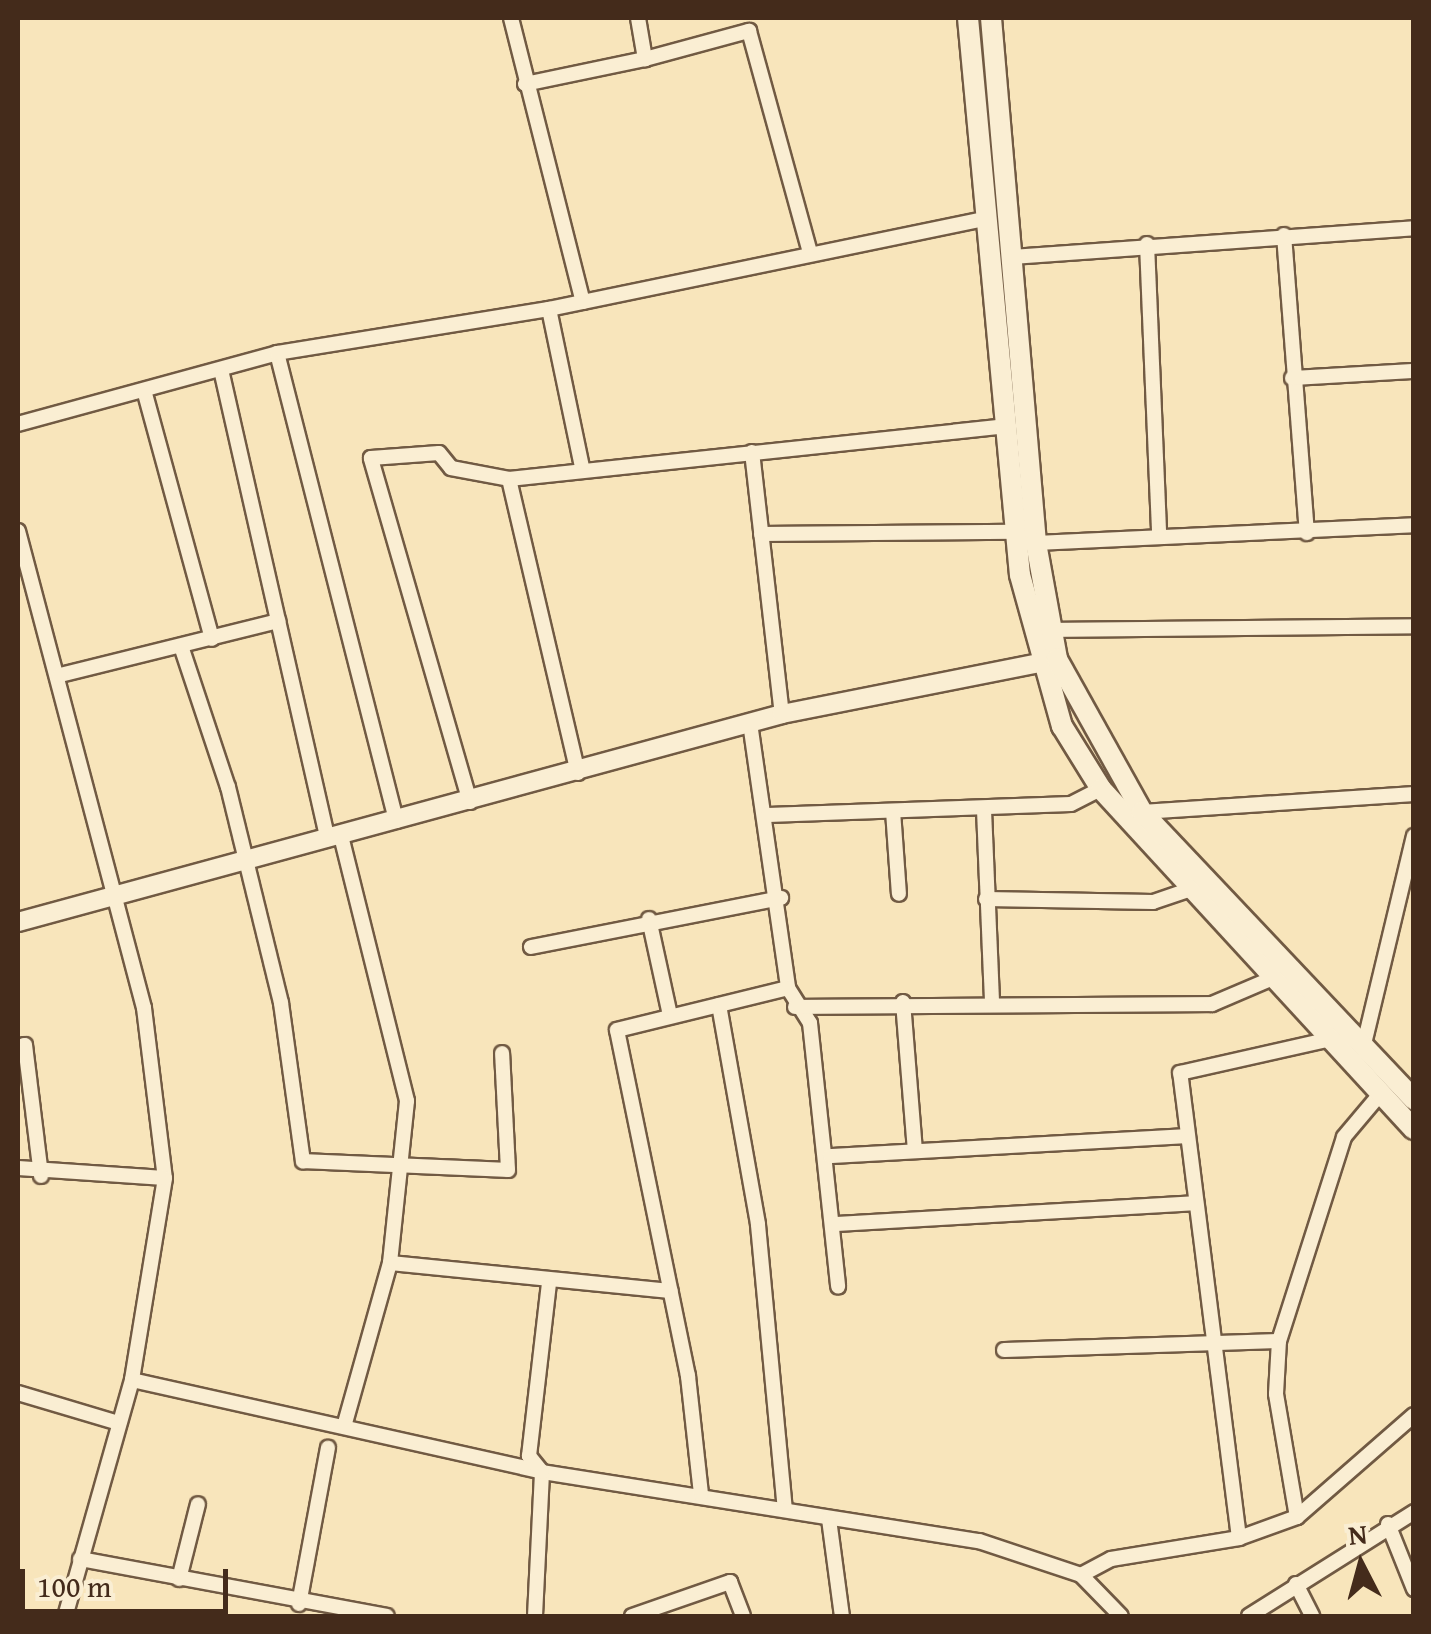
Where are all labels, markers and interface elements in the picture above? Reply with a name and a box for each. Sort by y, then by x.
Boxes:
text: N [1346,1512,1369,1555]
north arrow [1311,1514,1411,1614]
scale bar [25,1549,232,1611]
text: 100 m [37,1564,111,1608]

